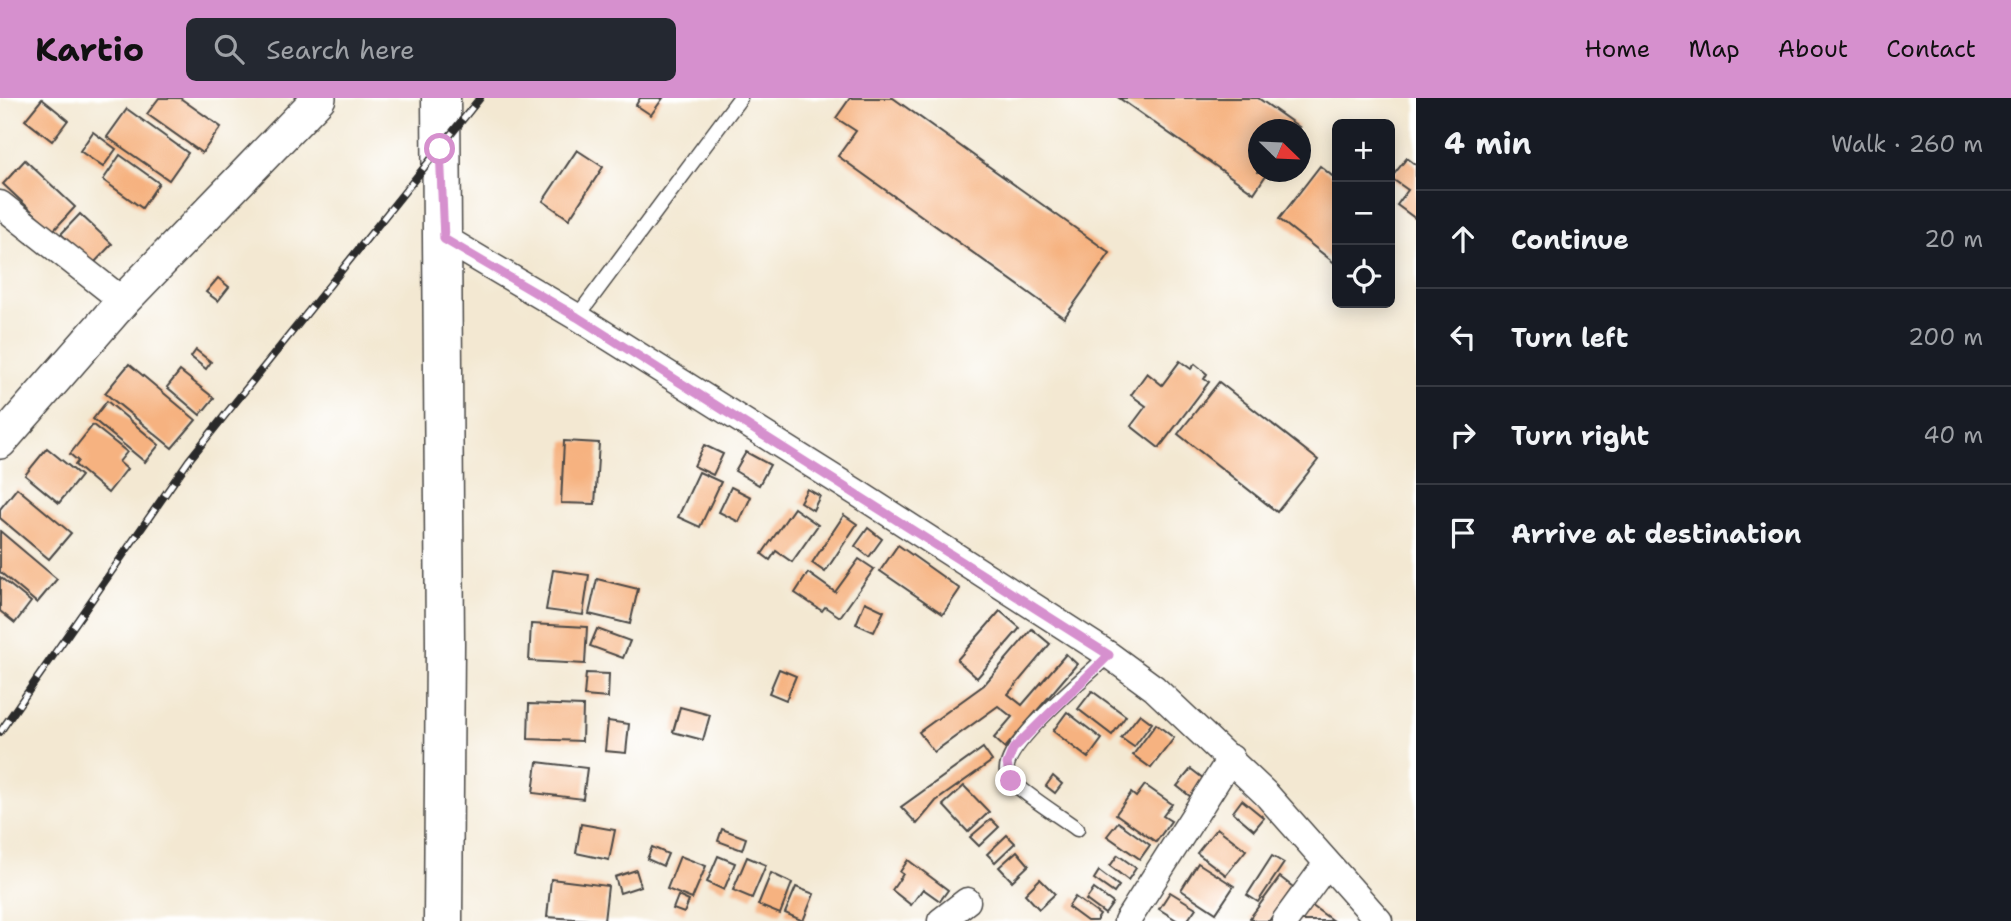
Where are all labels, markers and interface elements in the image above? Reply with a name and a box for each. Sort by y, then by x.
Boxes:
search box [186,18,676,81]
text: Kartio [35,27,144,72]
icon: search [210,30,248,68]
text: Search here [266,32,415,67]
text: Home [1584,33,1650,65]
text: Map [1688,33,1740,65]
text: About [1778,33,1848,65]
text: Contact [1886,33,1976,65]
north arrow [1248,119,1311,182]
map controls [1332,119,1395,308]
button: + [1332,119,1395,182]
text: 4 min [1444,123,1531,164]
text: Walk · 260 m [1831,129,1983,159]
route start [424,133,455,164]
button: − [1332,182,1395,245]
icon: ahead [1444,220,1482,258]
text: Continue [1511,222,1629,257]
text: 20 m [1924,224,1983,254]
button: locate [1332,245,1395,308]
icon: left [1444,318,1482,356]
text: Turn left [1511,320,1628,355]
text: 200 m [1908,322,1983,352]
icon: right [1444,416,1482,454]
text: Turn right [1511,418,1649,453]
text: 40 m [1923,420,1983,450]
icon: arrive [1444,514,1482,552]
text: Arrive at destination [1511,516,1801,551]
route end [995,765,1026,796]

